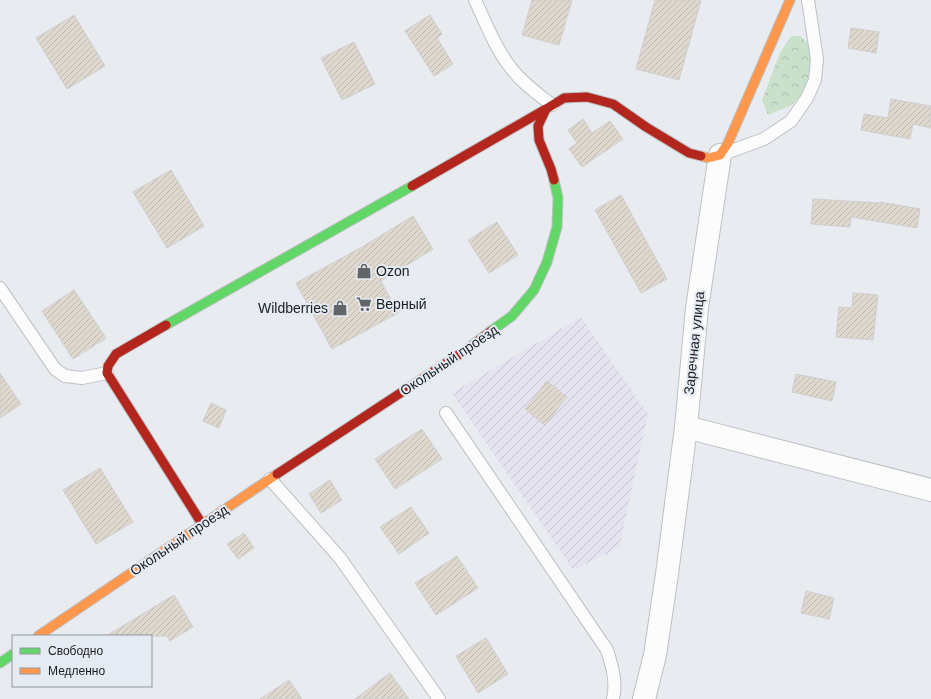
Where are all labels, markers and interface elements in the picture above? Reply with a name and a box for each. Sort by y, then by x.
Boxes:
shop icon: Ozon [355,262,373,280]
place label: Ozon [376,263,409,279]
street label: Заречная улица [681,290,707,396]
supermarket icon: Верный [355,295,373,313]
place label: Верный [376,296,427,312]
shop icon: Wildberries [331,299,349,317]
place label: Wildberries [258,300,328,316]
street label: Окольный проезд [397,321,501,399]
street label: Окольный проезд [127,501,231,579]
legend [12,635,152,687]
text: Свободно [48,644,103,658]
text: Медленно [48,664,105,678]

